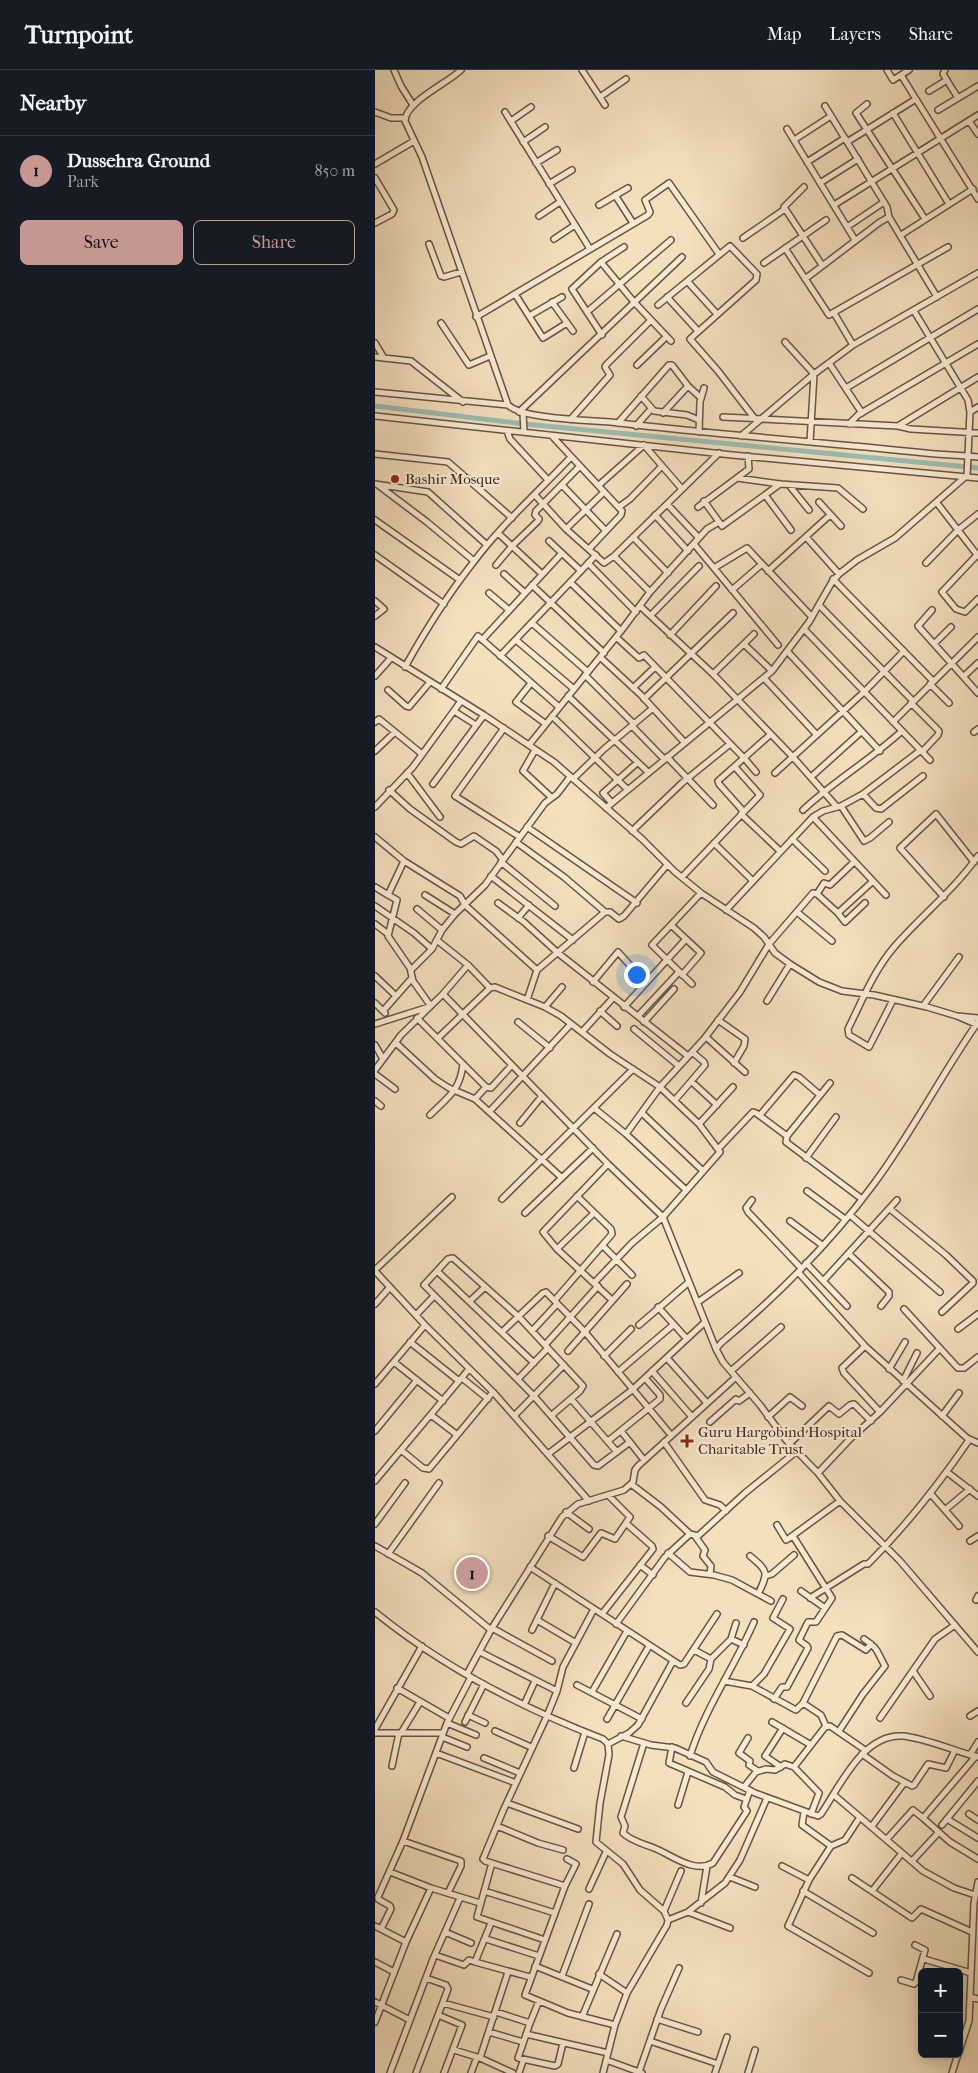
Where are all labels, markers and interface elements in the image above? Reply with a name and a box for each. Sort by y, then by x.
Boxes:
text: Turnpoint [25,21,133,49]
text: Map [767,24,801,45]
text: Layers [829,24,881,45]
text: Share [909,24,953,45]
text: Nearby [20,91,86,115]
text: Dussehra Ground [67,150,210,172]
text: 1 [33,161,39,180]
text: 850 m [315,161,355,180]
text: Park [67,172,99,191]
button: Save [20,220,183,265]
button: Share [193,220,355,265]
place label: Bashir Mosque [405,470,501,488]
marker: Bashir Mosque [389,473,401,485]
your location [624,962,650,988]
place label: Guru Hargobind Hospital Charitable Trust [698,1423,862,1458]
marker: Guru Hargobind Hospital Charitable Trust [680,1434,694,1448]
pin: 1 [456,1554,488,1592]
map controls [918,1968,963,2058]
button: + [918,1968,963,2013]
button: − [918,2013,963,2058]

